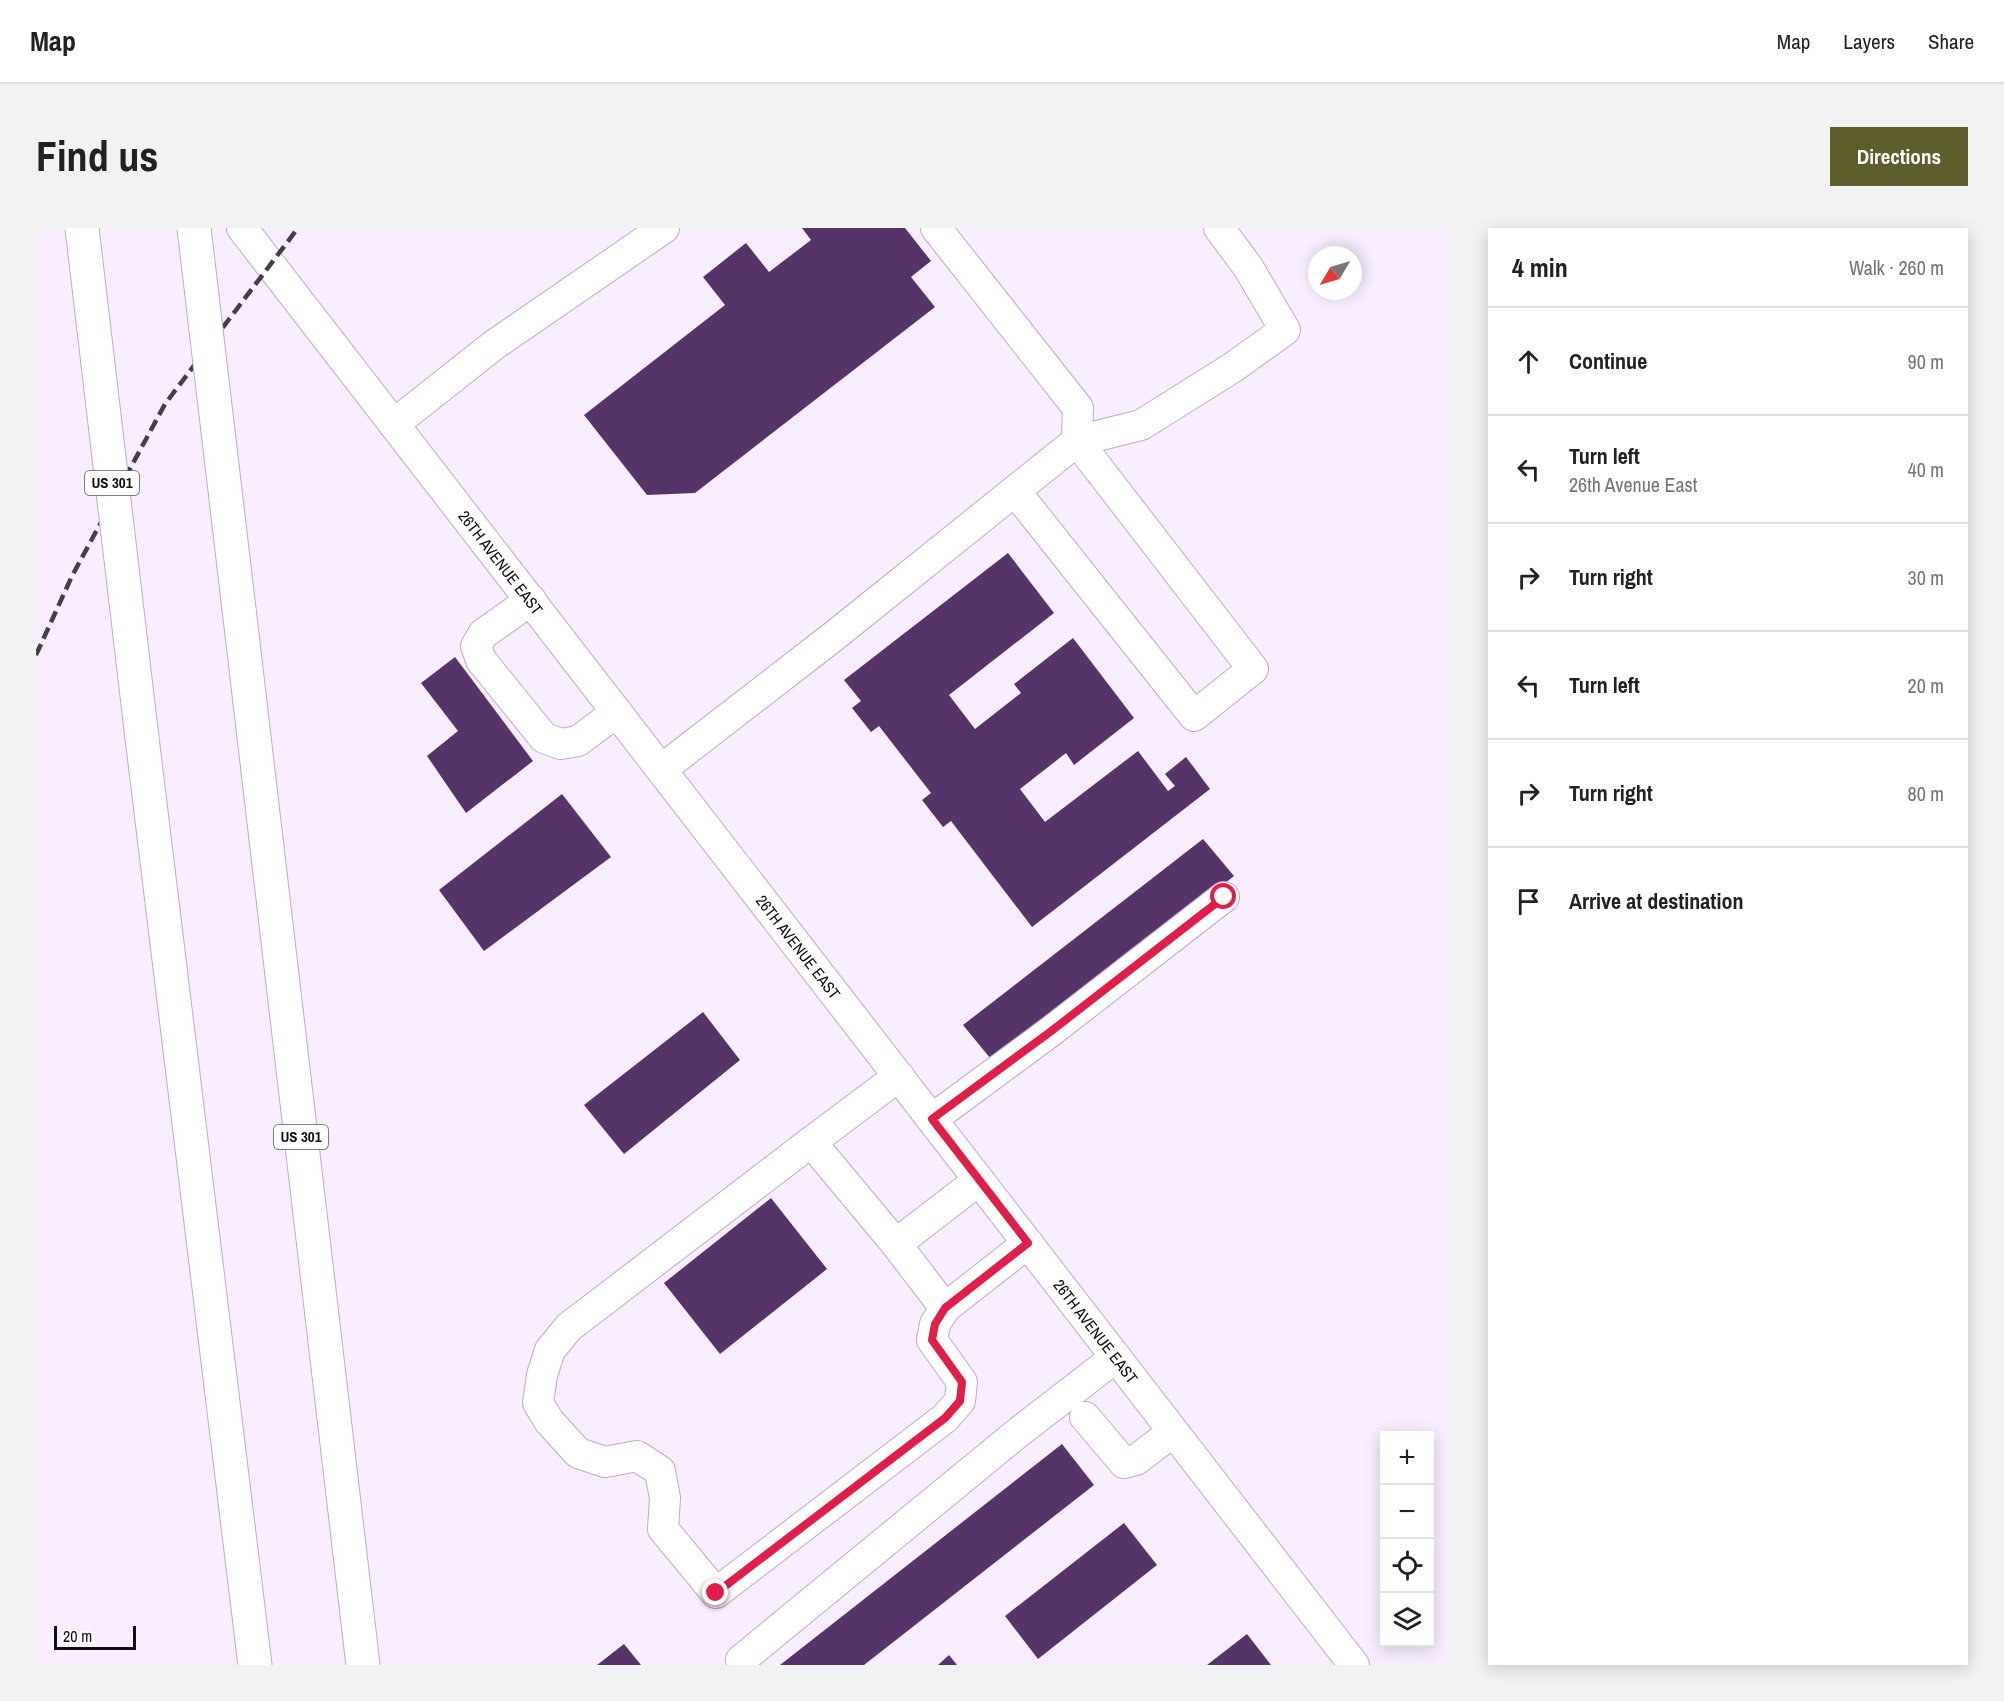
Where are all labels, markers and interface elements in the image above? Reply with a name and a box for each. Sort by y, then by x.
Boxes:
text: Map [30,22,76,60]
text: Map [1777,27,1810,56]
text: Layers [1843,27,1895,56]
text: Share [1928,27,1974,56]
button: Directions [1830,127,1968,186]
text: Find us [36,128,158,184]
north arrow [1308,246,1362,300]
text: 4 min [1512,250,1568,285]
text: Walk · 260 m [1849,254,1944,281]
icon: ahead [1512,345,1545,378]
text: Continue [1569,346,1647,376]
text: 90 m [1908,348,1944,375]
text: Turn left [1569,441,1640,471]
icon: left [1512,453,1545,486]
text: 40 m [1908,456,1944,483]
road number: US 301 [85,471,139,495]
text: 26th Avenue East [1569,471,1697,498]
street label: 26TH AVENUE EAST [454,506,548,619]
icon: right [1512,561,1545,594]
text: Turn right [1569,562,1653,592]
text: 30 m [1908,564,1944,591]
icon: left [1512,669,1545,702]
text: Turn left [1569,670,1640,700]
text: 20 m [1908,672,1944,699]
icon: right [1512,777,1545,810]
text: Turn right [1569,778,1653,808]
text: 80 m [1908,780,1944,807]
route start [1210,883,1236,909]
icon: arrive [1512,885,1545,918]
text: Arrive at destination [1569,886,1743,916]
street label: 26TH AVENUE EAST [751,890,846,1003]
road number: US 301 [274,1125,328,1149]
street label: 26TH AVENUE EAST [1048,1275,1143,1388]
map controls [1380,1431,1434,1647]
button: + [1380,1431,1434,1485]
button: − [1380,1485,1434,1539]
button: locate [1380,1539,1434,1593]
route end [702,1579,728,1605]
button: layers [1380,1593,1434,1647]
scale bar [54,1623,136,1650]
text: 20 m [63,1625,92,1647]

